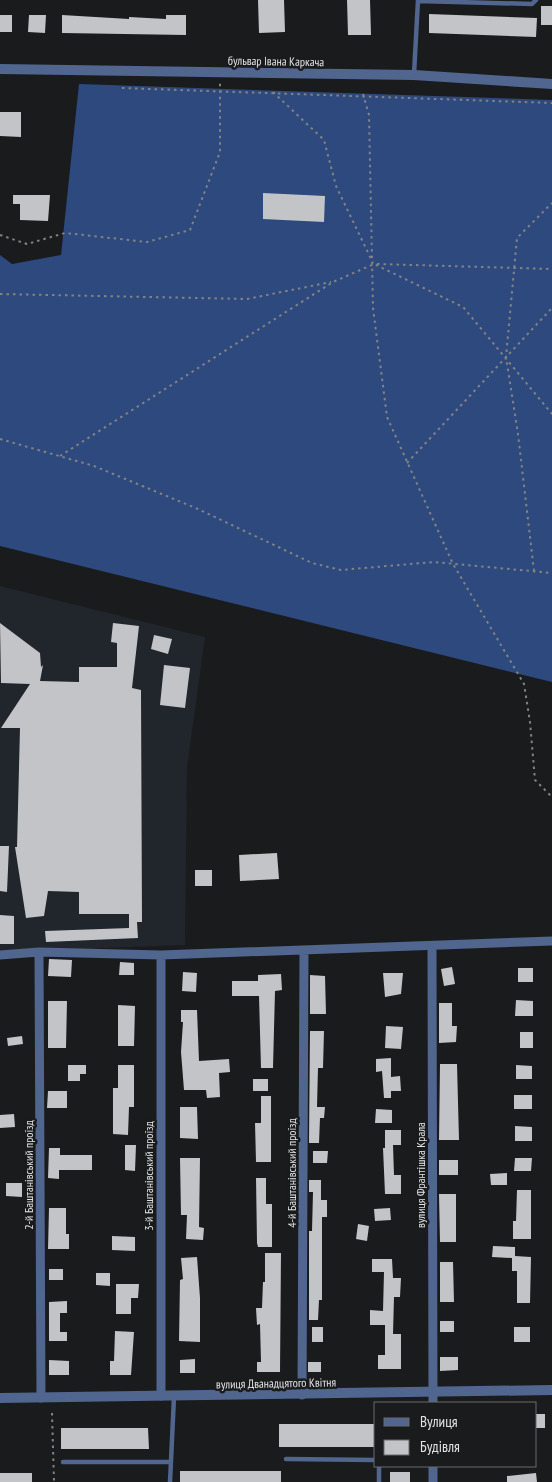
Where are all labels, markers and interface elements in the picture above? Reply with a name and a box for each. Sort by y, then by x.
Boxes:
street label: бульвар Івана Каркача [228,53,324,69]
street label: 4-й Баштанівський проїзд [284,1117,299,1228]
street label: 2-й Баштанівський проїзд [21,1119,36,1230]
street label: 3-й Баштанівський проїзд [141,1120,156,1231]
street label: вулиця Франтішка Крала [413,1122,428,1228]
street label: вулиця Дванадцятого Квітня [216,1374,336,1392]
legend [374,1402,537,1467]
text: Вулиця [420,1412,458,1431]
text: Будівля [420,1437,460,1456]

